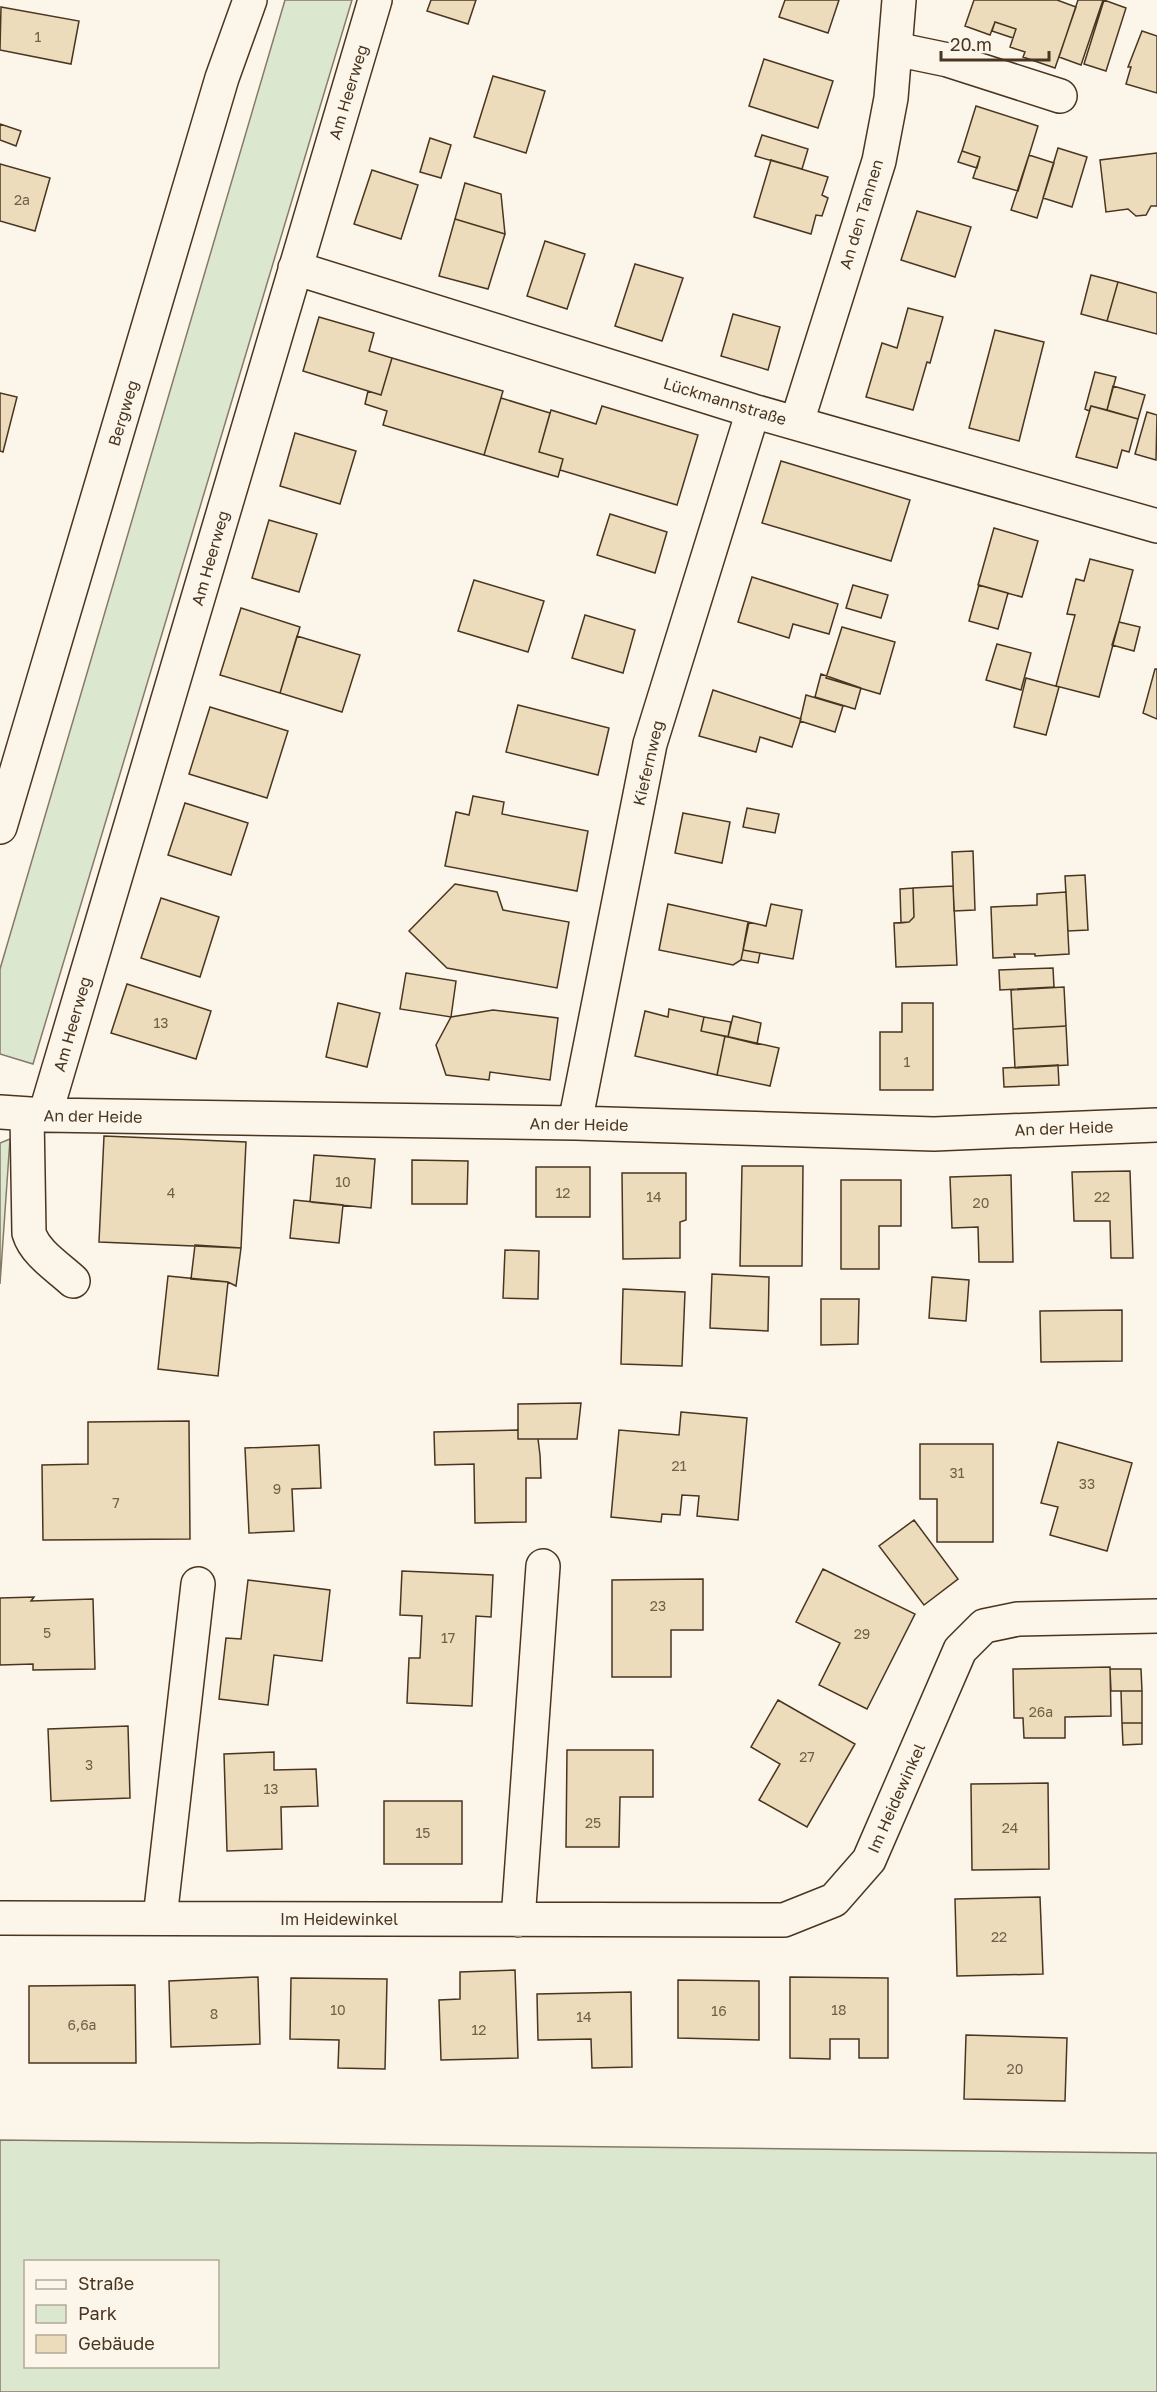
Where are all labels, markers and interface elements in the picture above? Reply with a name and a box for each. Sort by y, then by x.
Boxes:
scale bar [941,24,1049,62]
house number: 1 [35,28,42,45]
text: 20 m [950,33,992,55]
street label: Am Heerweg [324,42,372,142]
street label: An den Tannen [835,157,887,271]
house number: 2a [14,191,30,208]
street label: Lückmannstraße [661,373,789,429]
street label: Bergweg [104,378,142,448]
street label: Am Heerweg [187,508,233,608]
street label: Kiefernweg [628,718,668,808]
street label: Am Heerweg [49,974,95,1074]
house number: 13 [154,1014,168,1031]
house number: 1 [904,1053,911,1070]
street label: An der Heide [43,1105,143,1127]
street label: An der Heide [529,1113,629,1135]
street label: An der Heide [1014,1116,1114,1140]
house number: 10 [335,1173,351,1190]
house number: 4 [167,1184,175,1201]
house number: 12 [556,1184,570,1201]
house number: 14 [646,1188,662,1205]
house number: 22 [1094,1188,1110,1205]
house number: 20 [973,1194,989,1211]
house number: 21 [672,1457,687,1474]
house number: 31 [950,1464,965,1481]
house number: 33 [1079,1475,1095,1492]
house number: 9 [273,1480,281,1497]
house number: 7 [112,1494,120,1511]
house number: 23 [650,1597,666,1614]
house number: 5 [43,1624,51,1641]
house number: 29 [854,1625,870,1642]
house number: 17 [441,1629,455,1646]
house number: 26a [1029,1703,1053,1720]
street label: Im Heidewinkel [863,1740,929,1856]
house number: 27 [799,1748,815,1765]
house number: 3 [85,1756,93,1773]
house number: 13 [264,1780,278,1797]
house number: 25 [585,1814,601,1831]
house number: 24 [1002,1819,1018,1836]
house number: 15 [416,1824,430,1841]
street label: Im Heidewinkel [280,1909,398,1929]
house number: 22 [991,1928,1007,1945]
house number: 10 [330,2001,346,2018]
house number: 18 [831,2001,847,2018]
house number: 16 [711,2002,727,2019]
house number: 8 [210,2005,218,2022]
house number: 14 [576,2008,592,2025]
house number: 6,6a [67,2016,97,2033]
house number: 12 [472,2021,486,2038]
house number: 20 [1007,2060,1023,2077]
legend [24,2260,219,2368]
text: Straße [78,2272,134,2294]
text: Park [78,2302,117,2324]
text: Gebäude [78,2332,155,2354]

